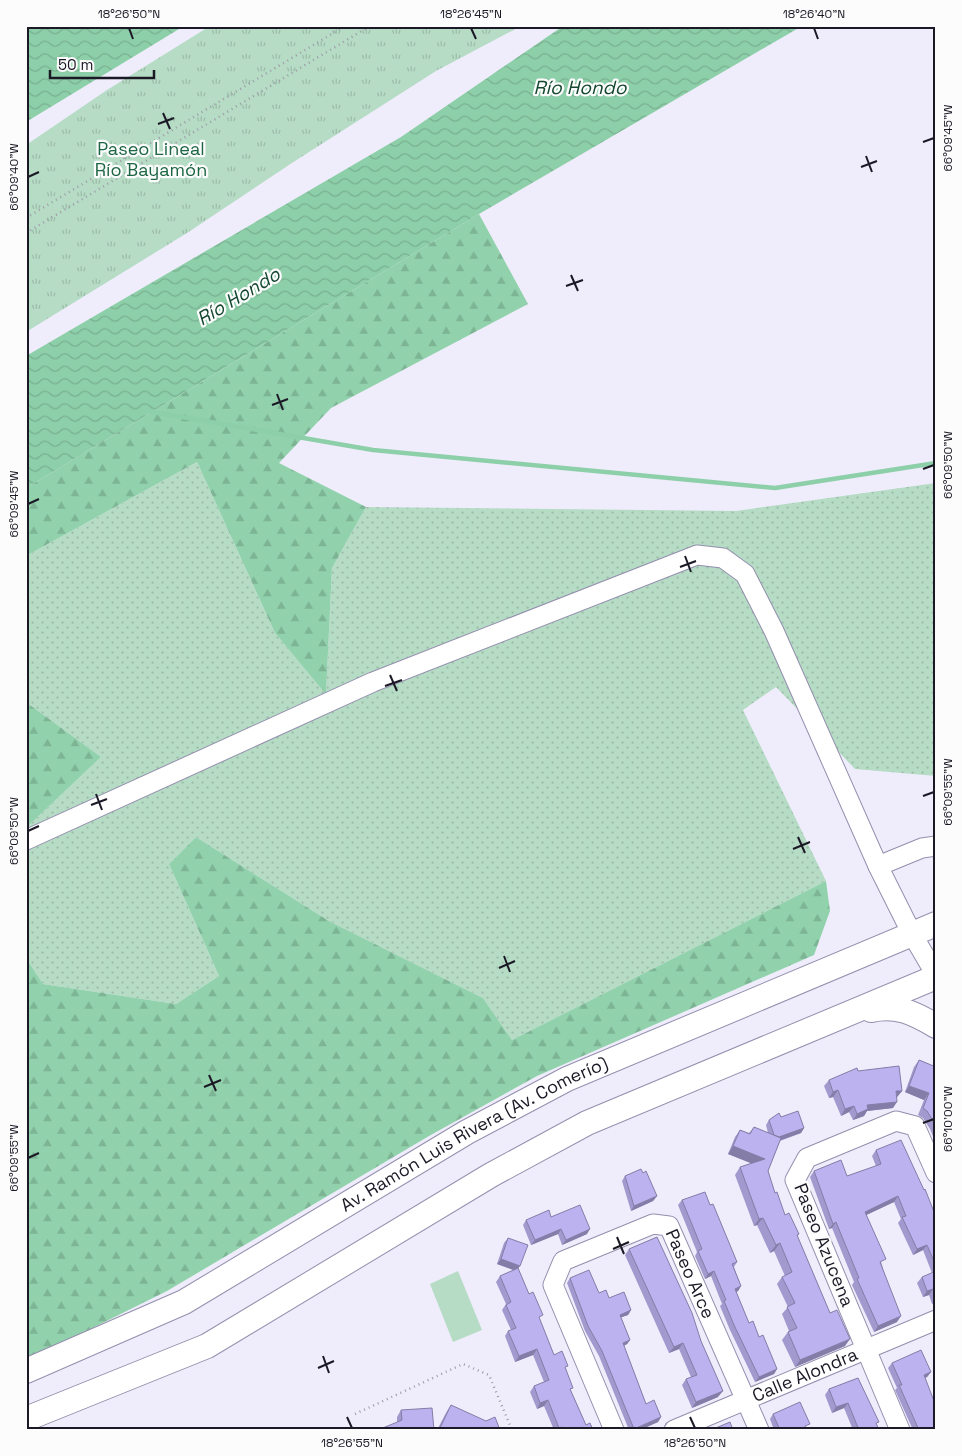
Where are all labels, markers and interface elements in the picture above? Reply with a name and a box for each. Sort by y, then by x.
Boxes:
text: 18°26'50"N [98,6,160,22]
text: 18°26'45"N [440,6,502,22]
text: 18°26'40"N [783,6,845,22]
scale bar [50,48,154,80]
text: 50 m [58,55,93,74]
water label: Río Hondo [533,75,628,100]
text: 66°09'45"W [940,104,956,172]
park label: Paseo Lineal Río Bayamón [95,137,207,181]
text: 66°09'40"W [6,143,22,211]
water label: Río Hondo [192,261,286,331]
text: 66°09'50"W [940,431,956,499]
text: 66°09'45"W [6,470,22,538]
text: 66°09'55"W [940,758,956,826]
text: 66°09'50"W [6,797,22,865]
street label: Av. Ramón Luis Rivera (Av. Comerío) [336,1051,611,1216]
text: 66°10'00"W [940,1086,956,1152]
text: 66°09'55"W [6,1124,22,1192]
street label: Paseo Azucena [789,1180,860,1310]
street label: Paseo Arce [661,1225,720,1322]
street label: Calle Alondra [749,1342,861,1407]
text: 18°26'55"N [321,1435,383,1451]
text: 18°26'50"N [664,1435,726,1451]

